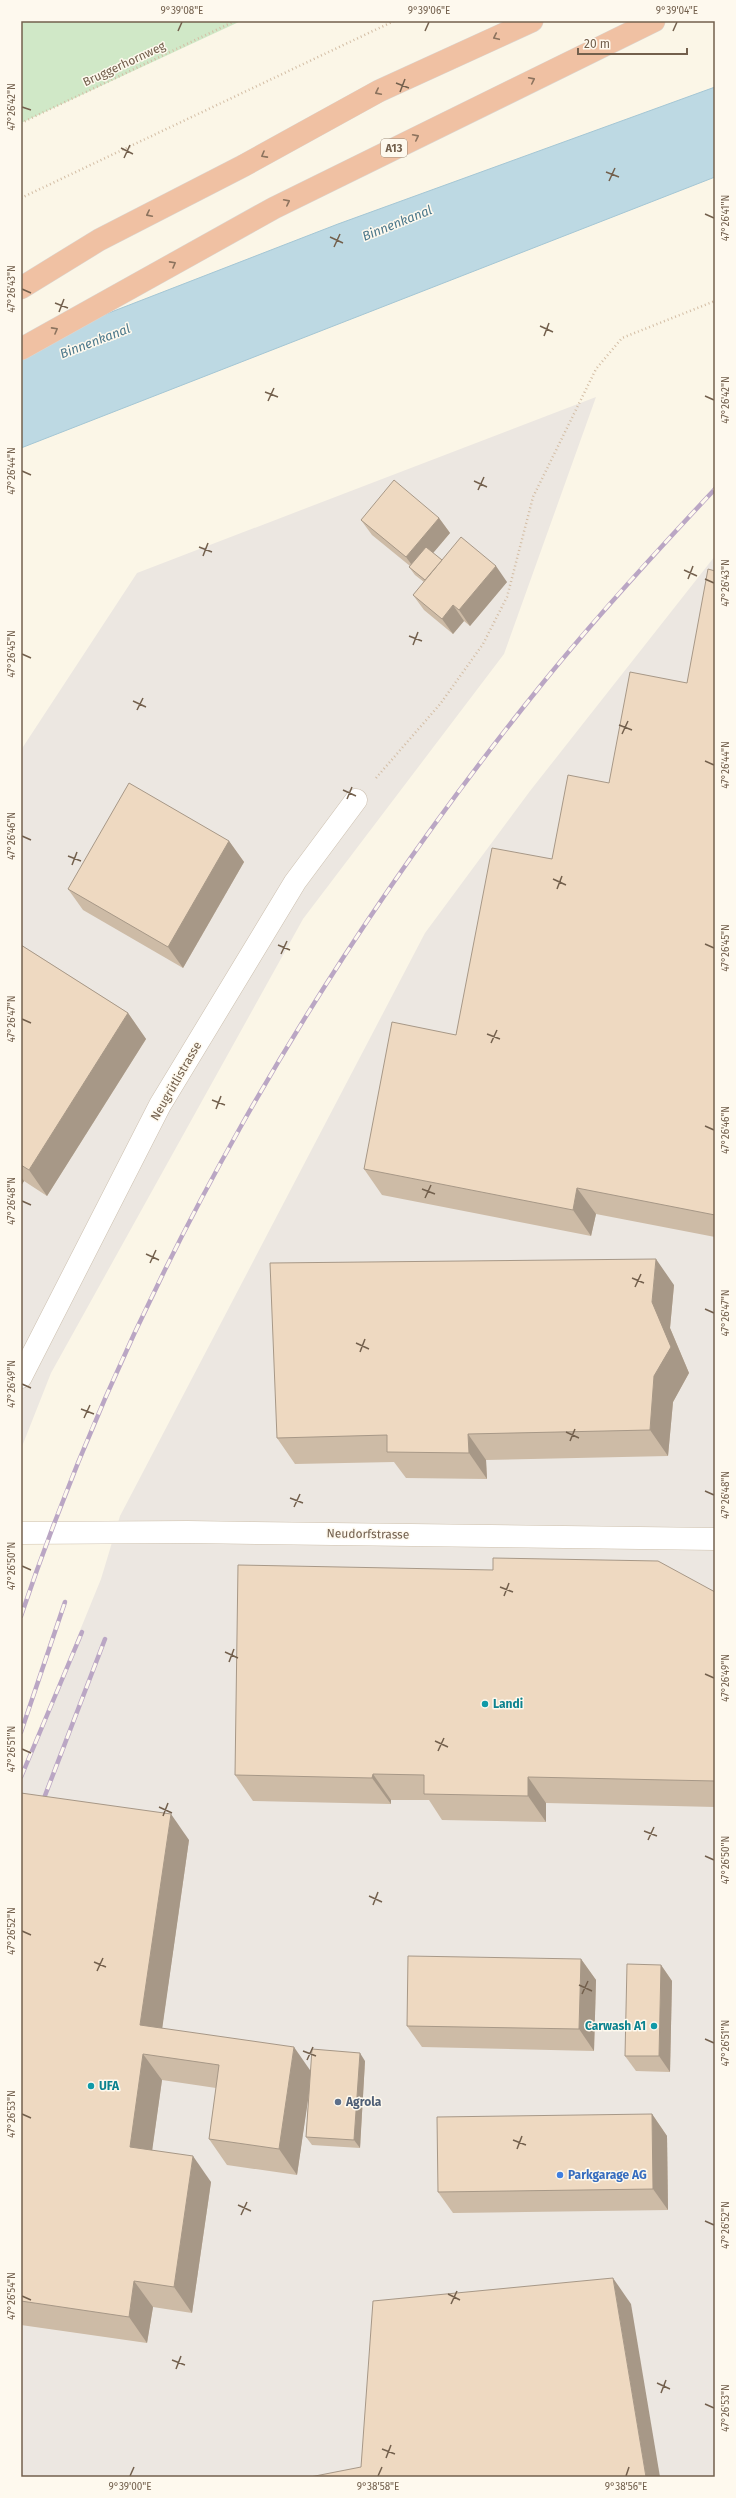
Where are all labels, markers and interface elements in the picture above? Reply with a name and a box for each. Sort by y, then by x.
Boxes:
text: 9°39'08"E [161,5,203,17]
text: 9°39'06"E [408,5,450,17]
text: 9°39'04"E [656,5,698,17]
scale bar [578,30,687,56]
one-way arrow [493,32,500,40]
text: 20 m [584,37,610,51]
street label: Bruggerhornweg [80,38,168,89]
one-way arrow [528,77,536,85]
text: 47°26'42"N [6,83,18,131]
one-way arrow [375,87,382,94]
one-way arrow [411,134,419,142]
road number: A13 [381,139,407,157]
one-way arrow [261,150,268,157]
text: 47°26'41"N [720,195,732,241]
one-way arrow [283,199,290,207]
water label: Binnenkanal [360,202,434,244]
one-way arrow [146,210,153,217]
one-way arrow [169,261,176,269]
text: 47°26'43"N [6,265,18,313]
water label: Binnenkanal [58,321,132,361]
one-way arrow [51,327,58,335]
text: 47°26'42"N [720,376,732,424]
text: 47°26'44"N [6,447,18,495]
text: 47°26'43"N [720,559,732,607]
text: 47°26'45"N [6,630,18,678]
text: 47°26'44"N [720,741,732,789]
text: 47°26'46"N [6,812,18,860]
text: 47°26'45"N [720,924,732,972]
text: 47°26'47"N [6,995,18,1043]
street label: Neugrütlistrasse [148,1039,204,1123]
text: 47°26'46"N [720,1106,732,1154]
text: 47°26'48"N [6,1177,18,1225]
text: 47°26'47"N [720,1289,732,1337]
text: 47°26'49"N [6,1360,18,1408]
text: 47°26'48"N [720,1471,732,1519]
street label: Neudorfstrasse [327,1526,409,1542]
text: 47°26'50"N [6,1542,18,1590]
text: 47°26'49"N [720,1654,732,1702]
place label: Landi [493,1697,523,1711]
marker: Landi [480,1699,490,1709]
text: 47°26'51"N [6,1726,18,1772]
text: 47°26'50"N [720,1836,732,1884]
text: 47°26'52"N [6,1907,18,1955]
place label: Carwash A1 [585,2019,646,2033]
text: 47°26'51"N [720,2020,732,2066]
marker: Carwash A1 [649,2021,659,2031]
place label: UFA [99,2079,120,2093]
marker: UFA [86,2081,96,2091]
text: 47°26'53"N [6,2090,18,2138]
place label: Agrola [345,2095,382,2109]
marker: Agrola [333,2097,343,2107]
place label: Parkgarage AG [568,2168,647,2182]
marker: Parkgarage AG [555,2170,565,2180]
text: 47°26'52"N [720,2201,732,2249]
text: 47°26'54"N [6,2272,18,2320]
text: 47°26'53"N [720,2384,732,2432]
text: 9°39'00"E [108,2481,152,2493]
text: 9°38'58"E [357,2481,399,2493]
text: 9°38'56"E [605,2481,647,2493]

